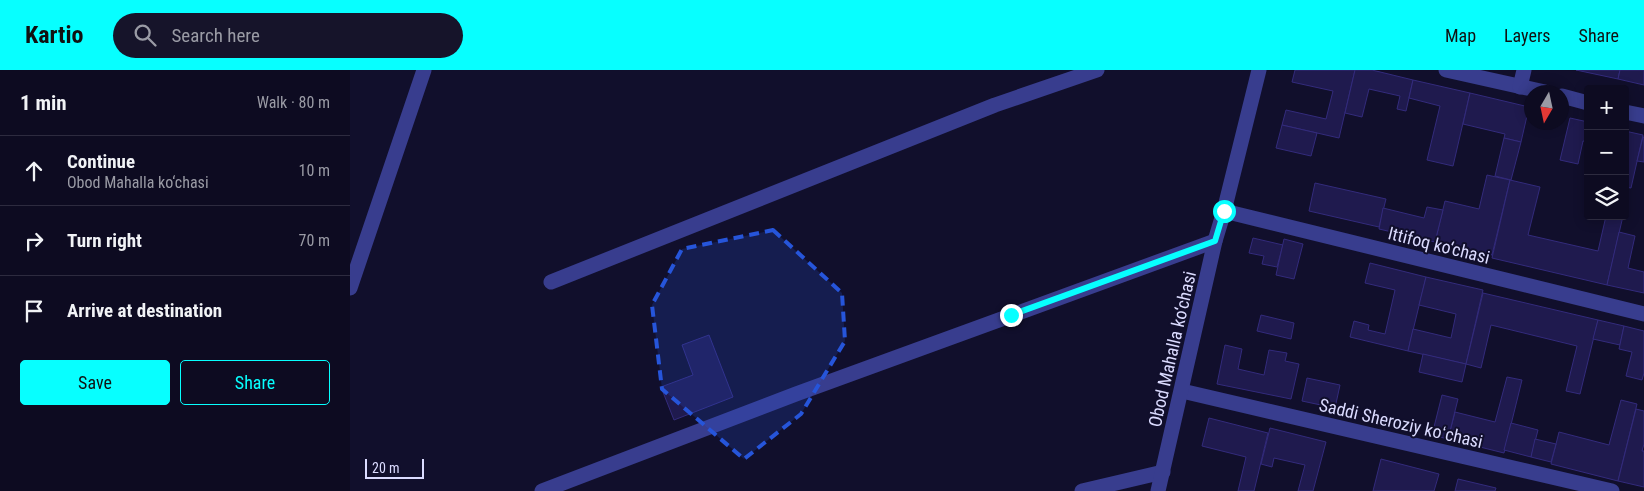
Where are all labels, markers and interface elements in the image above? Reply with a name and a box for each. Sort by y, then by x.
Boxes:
search box [113,13,463,58]
text: Kartio [25,21,83,49]
icon: search [131,21,159,49]
text: Search here [171,24,260,47]
text: Map [1445,25,1476,46]
text: Layers [1504,25,1551,46]
text: Share [1579,25,1619,46]
north arrow [1524,85,1569,130]
map controls [1584,85,1629,220]
button: + [1584,85,1629,130]
text: 1 min [20,91,67,115]
text: Walk · 80 m [257,93,330,112]
button: − [1584,130,1629,175]
text: Continue [67,150,135,173]
icon: ahead [20,157,48,185]
text: 10 m [298,161,330,180]
text: Obod Mahalla ko‘chasi [67,173,209,192]
button: layers [1584,175,1629,220]
route start [1213,200,1236,223]
street label: Ittifoq ko‘chasi [1386,222,1492,268]
icon: right [20,227,48,255]
text: Turn right [67,229,142,252]
text: 70 m [298,231,330,250]
street label: Obod Mahalla ko‘chasi [1144,269,1200,429]
icon: arrive [20,297,48,325]
text: Arrive at destination [67,299,222,322]
route end [1000,304,1023,327]
button: Save [20,360,170,405]
button: Share [180,360,330,405]
street label: Saddi Sheroziy koʻchasi [1317,394,1485,452]
scale bar [365,456,424,479]
text: 20 m [372,460,400,476]

